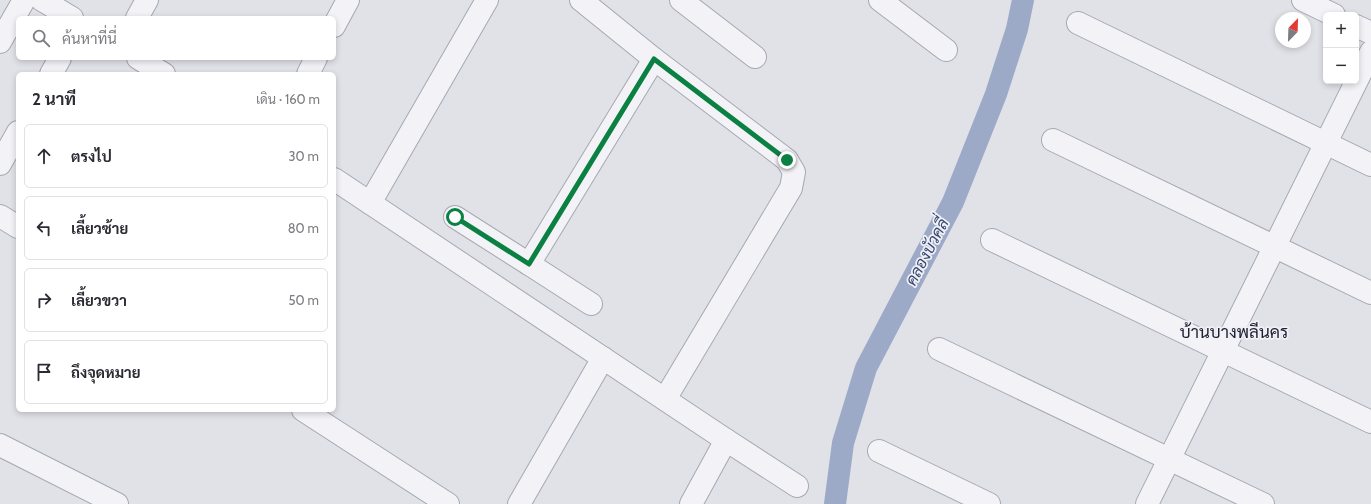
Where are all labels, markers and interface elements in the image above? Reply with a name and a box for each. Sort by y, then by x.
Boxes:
north arrow [1275,12,1311,48]
map controls [1323,12,1359,84]
button: + [1323,12,1359,48]
search box [16,16,336,60]
icon: search [30,27,52,49]
text: ค้นหาที่นี่ [62,30,117,48]
button: − [1323,48,1359,84]
text: 2 นาที [32,89,76,109]
text: เดิน · 160 m [256,91,320,107]
icon: ahead [33,145,55,167]
text: ตรงไป [71,148,112,166]
text: 30 m [289,148,319,164]
route end [778,151,796,169]
route start [446,208,464,226]
water label: คลองบัวคลี่ [897,211,953,289]
icon: left [33,217,55,239]
text: เลี้ยวซ้าย [71,220,128,238]
text: 80 m [288,220,319,236]
icon: right [33,289,55,311]
text: เลี้ยวขวา [71,292,127,310]
text: 50 m [289,292,319,308]
district label: บ้านบางพลีนคร [1180,321,1288,342]
icon: arrive [33,361,55,383]
text: ถึงจุดหมาย [71,364,141,382]

